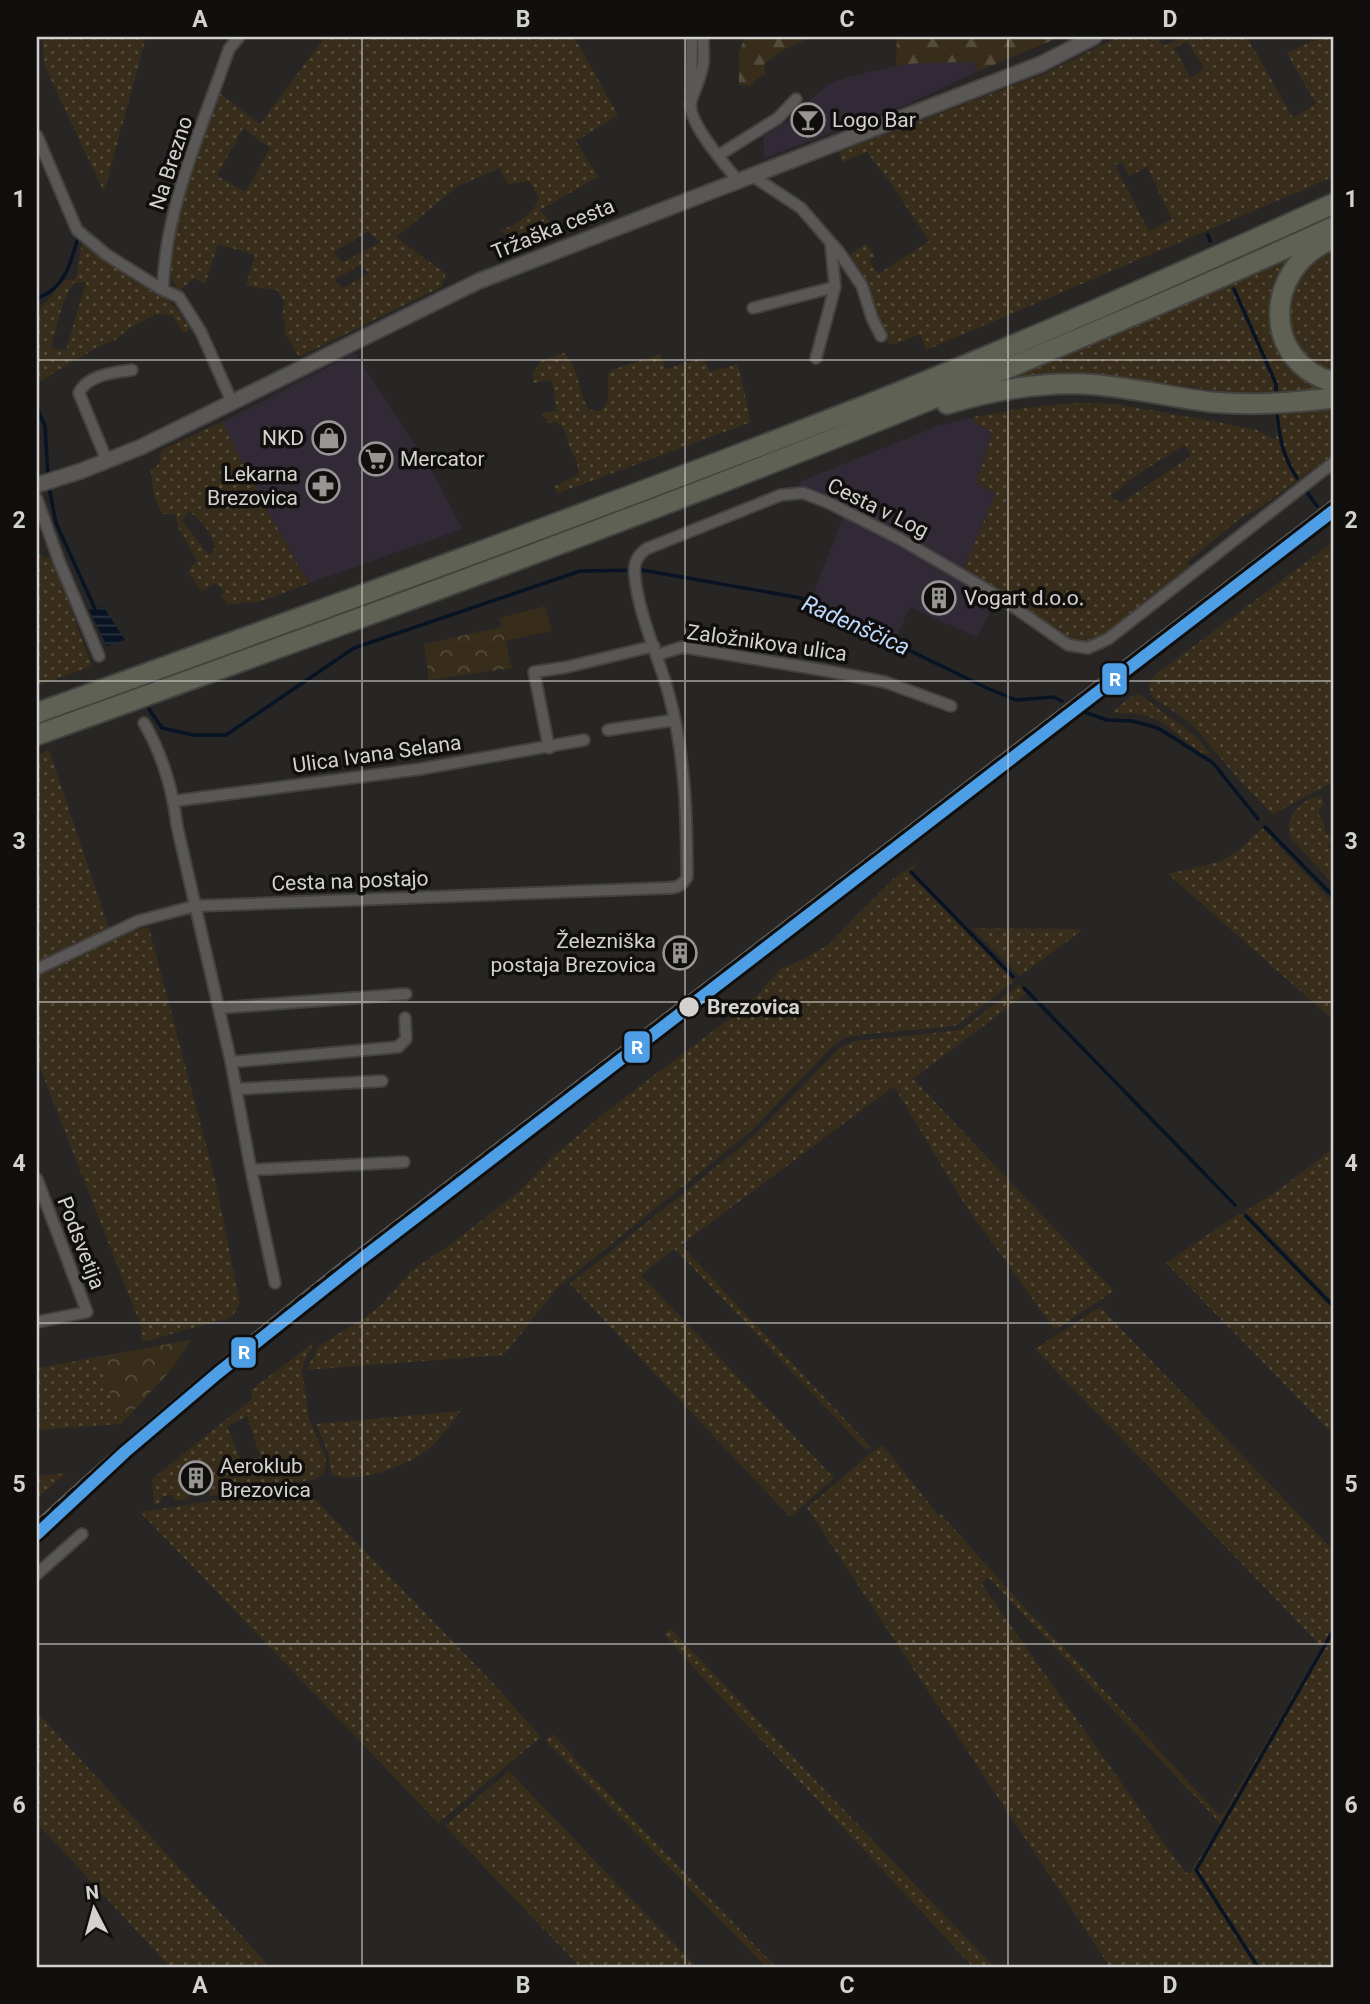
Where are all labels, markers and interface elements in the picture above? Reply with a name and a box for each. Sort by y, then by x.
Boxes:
text: A [192,6,208,33]
text: B [516,6,530,33]
text: C [839,6,855,33]
text: D [1163,6,1177,33]
bar icon: Logo Bar [789,101,827,139]
place label: Logo Bar [832,108,916,132]
street label: Na Brezno [145,113,197,213]
text: 1 [12,186,26,213]
text: 1 [1344,186,1358,213]
street label: Tržaška cesta [488,194,618,264]
shop icon: NKD [310,419,348,457]
place label: NKD [262,426,304,450]
supermarket icon: Mercator [357,440,395,478]
place label: Mercator [400,447,485,471]
place label: Lekarna Brezovica [207,462,298,510]
pharmacy icon: Lekarna Brezovica [304,467,342,505]
street label: Cesta v Log [823,473,933,543]
text: 2 [12,507,26,534]
text: 2 [1344,507,1358,534]
building icon: Vogart d.o.o. [920,579,958,617]
place label: Vogart d.o.o. [964,586,1084,610]
water label: Radenščica [798,590,914,661]
street label: Založnikova ulica [685,620,849,666]
line badge: R [1101,662,1128,696]
text: R [1109,668,1121,691]
street label: Ulica Ivana Selana [291,730,463,778]
text: 3 [12,828,26,855]
text: 3 [1344,828,1358,855]
street label: Cesta na postajo [271,866,429,896]
place label: Železniška postaja Brezovica [491,929,656,977]
building icon: Železniška postaja Brezovica [661,934,699,972]
marker: Brezovica [677,995,701,1019]
place label: Brezovica [707,995,800,1019]
line badge: R [623,1030,651,1064]
text: R [631,1036,643,1059]
text: 4 [12,1150,26,1177]
text: 4 [1344,1150,1358,1177]
street label: Podsvetija [52,1193,110,1293]
line badge: R [230,1336,257,1369]
text: R [238,1341,250,1364]
place label: Aeroklub Brezovica [220,1454,311,1502]
building icon: Aeroklub Brezovica [177,1459,215,1497]
text: 5 [12,1471,26,1498]
text: 5 [1344,1471,1358,1498]
text: 6 [12,1792,26,1819]
text: 6 [1344,1792,1358,1819]
north arrow [60,1874,130,1944]
text: N [84,1880,100,1905]
text: A [192,1972,208,1999]
text: B [516,1972,530,1999]
text: C [839,1972,855,1999]
text: D [1163,1972,1177,1999]

